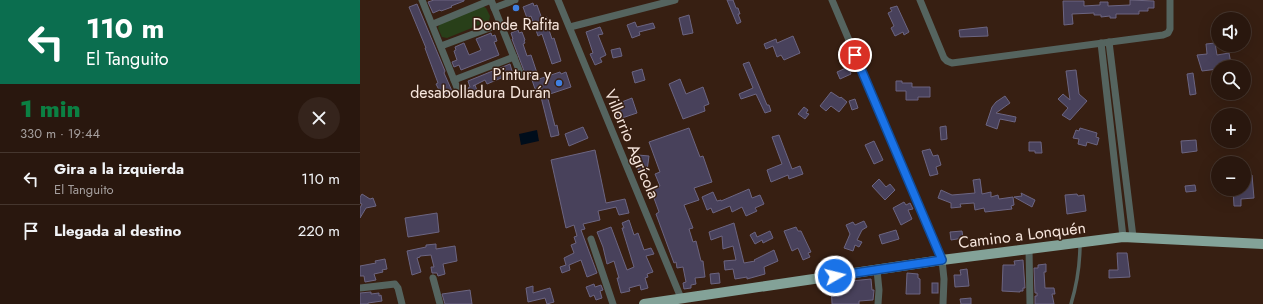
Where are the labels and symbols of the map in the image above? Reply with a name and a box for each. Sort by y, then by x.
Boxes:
marker: Donde Rafita [511,3,521,13]
place label: Donde Rafita [472,13,560,36]
pin [838,38,872,72]
place label: Pintura y desabolladura Durán [410,63,552,104]
marker: Pintura y desabolladura Durán [554,78,564,88]
street label: Villorrio Agrícola [599,86,665,202]
street label: Camino a Lonquén [957,216,1087,254]
position arrow [814,255,856,297]

